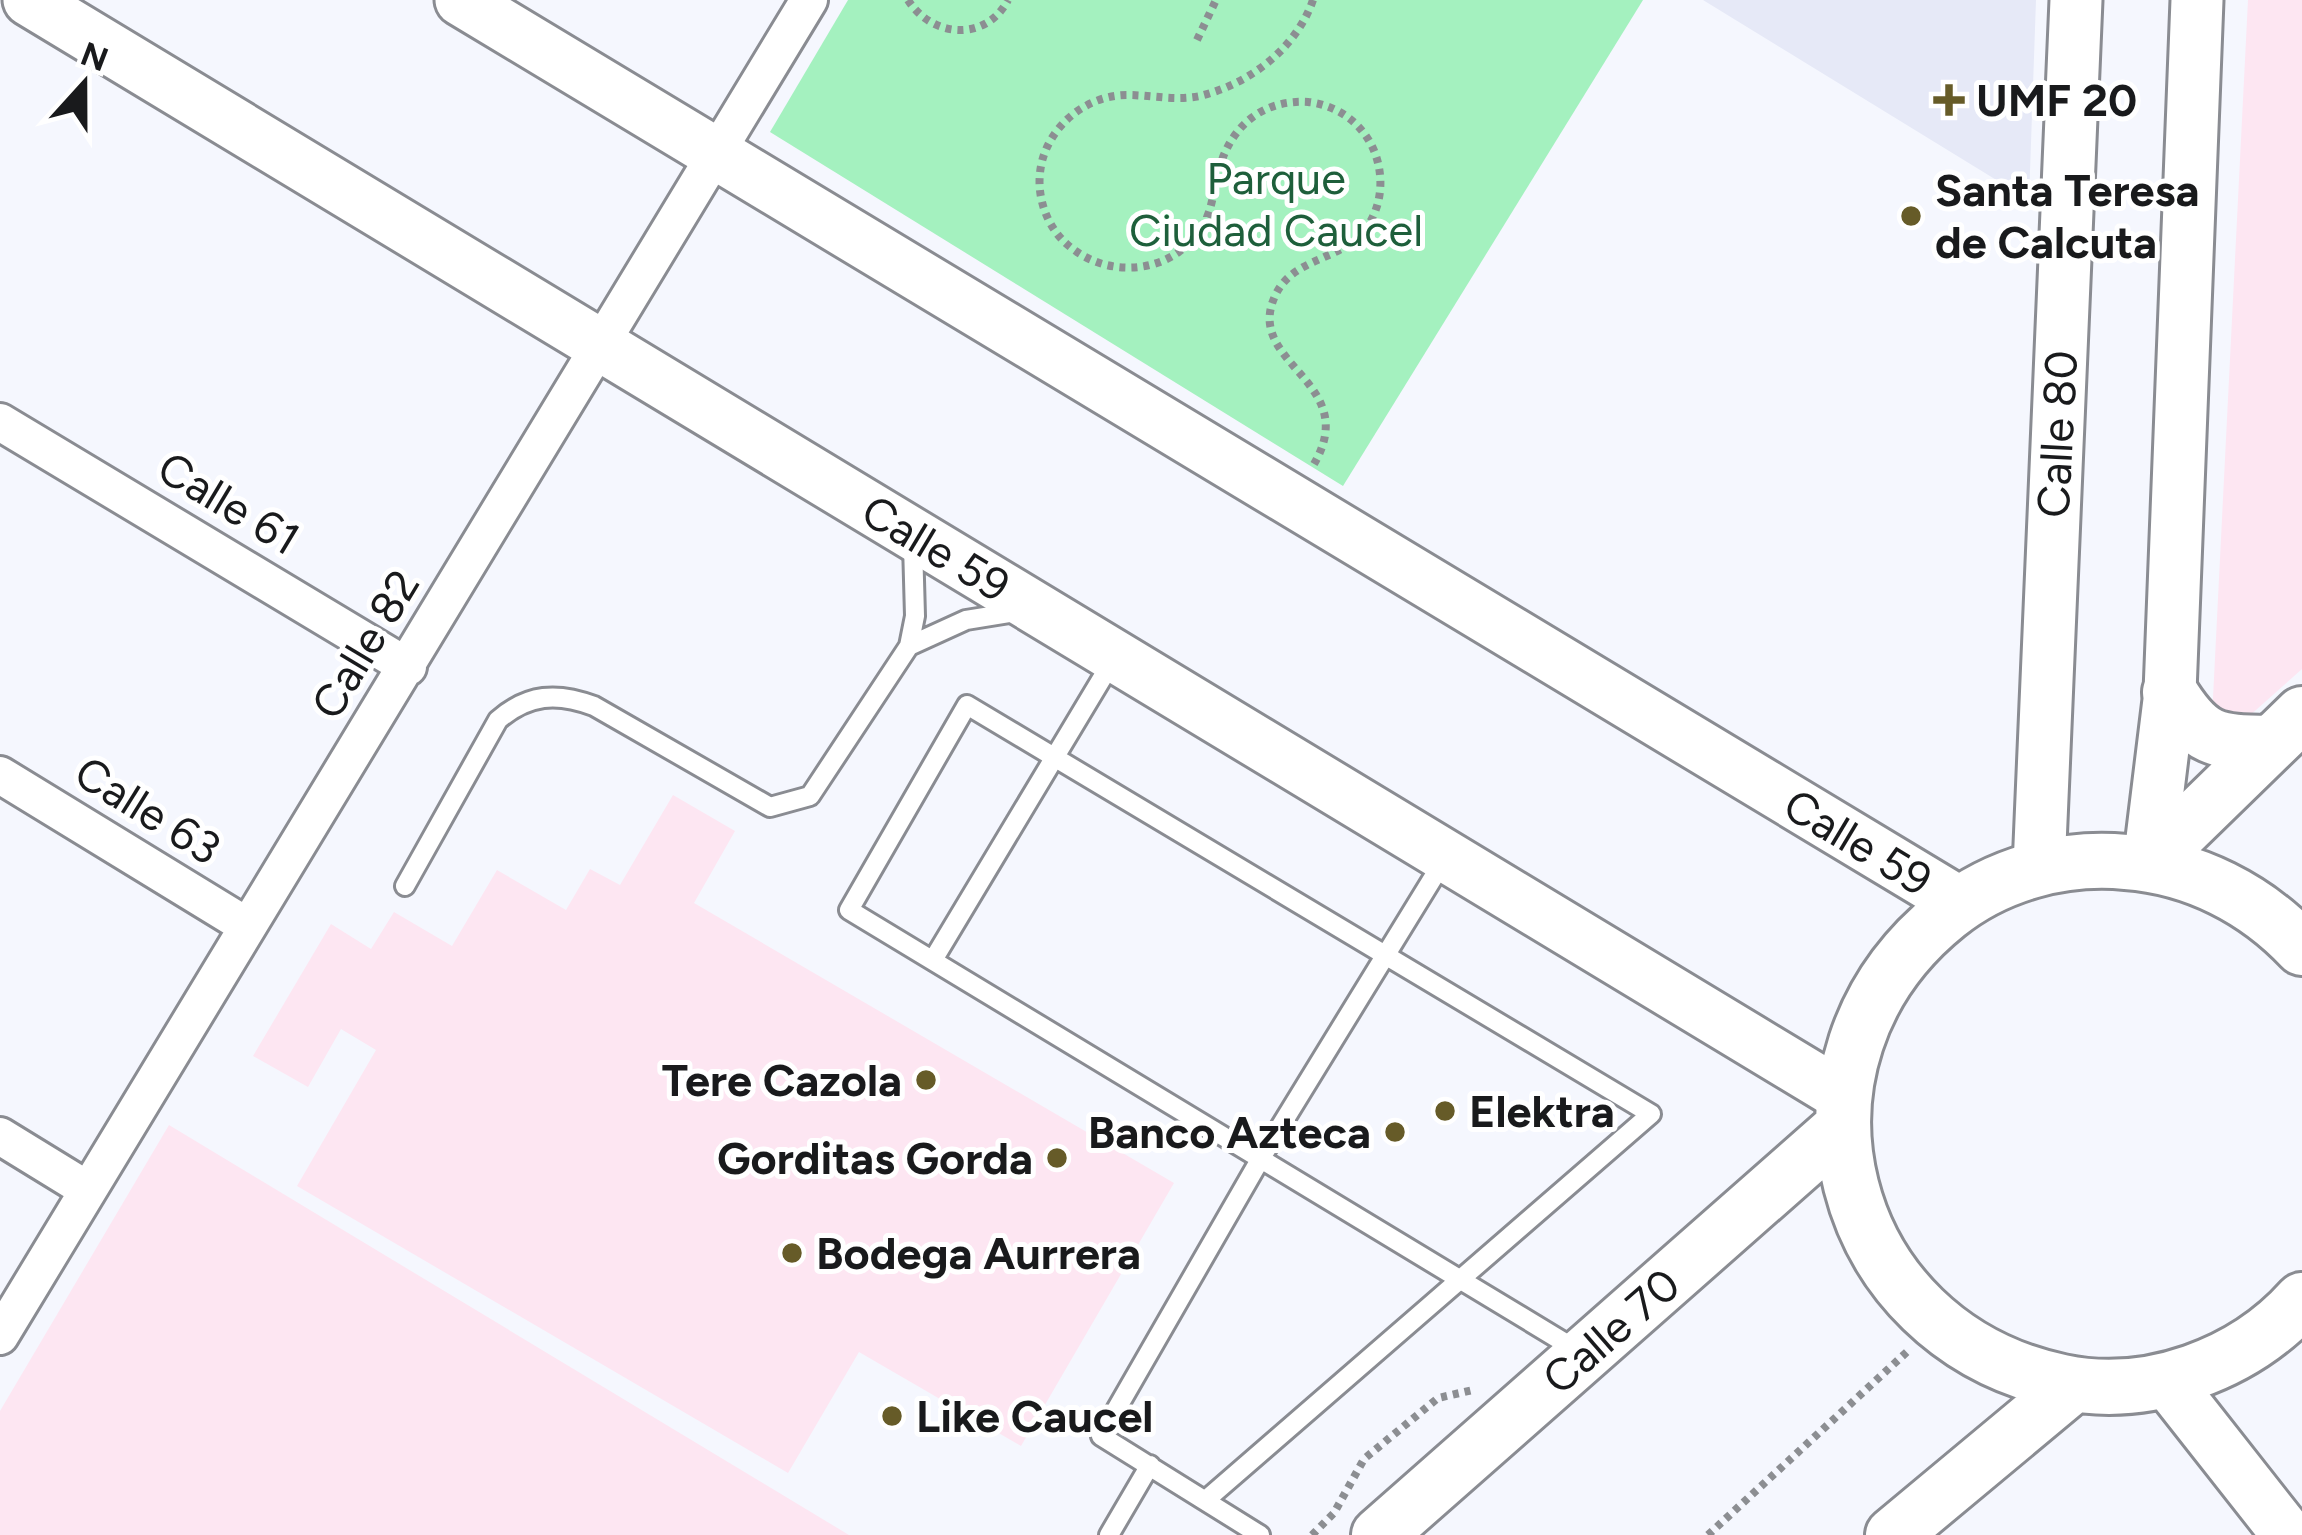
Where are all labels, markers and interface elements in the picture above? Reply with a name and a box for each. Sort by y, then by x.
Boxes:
north arrow [24,24,144,144]
text: N [76,34,113,79]
place label: UMF 20 [1976,73,2137,127]
marker: UMF 20 [1933,84,1965,116]
park label: Parque Ciudad Caucel [1129,151,1423,257]
place label: Santa Teresa de Calcuta [1935,163,2199,269]
marker: Santa Teresa de Calcuta [1898,203,1924,229]
street label: Calle 80 [2026,349,2088,519]
street label: Calle 61 [149,440,309,566]
street label: Calle 59 [853,483,1019,613]
street label: Calle 82 [300,560,430,728]
street label: Calle 63 [65,744,231,876]
street label: Calle 59 [1775,777,1941,907]
place label: Tere Cazola [662,1053,902,1107]
marker: Tere Cazola [913,1067,939,1093]
place label: Elektra [1469,1084,1615,1138]
marker: Elektra [1432,1098,1458,1124]
place label: Banco Azteca [1088,1105,1371,1159]
marker: Banco Azteca [1382,1119,1408,1145]
place label: Gorditas Gorda [717,1131,1033,1185]
marker: Gorditas Gorda [1044,1145,1070,1171]
place label: Bodega Aurrera [816,1226,1141,1280]
marker: Bodega Aurrera [779,1240,805,1266]
street label: Calle 70 [1531,1257,1691,1405]
place label: Like Caucel [916,1389,1153,1443]
marker: Like Caucel [879,1403,905,1429]

